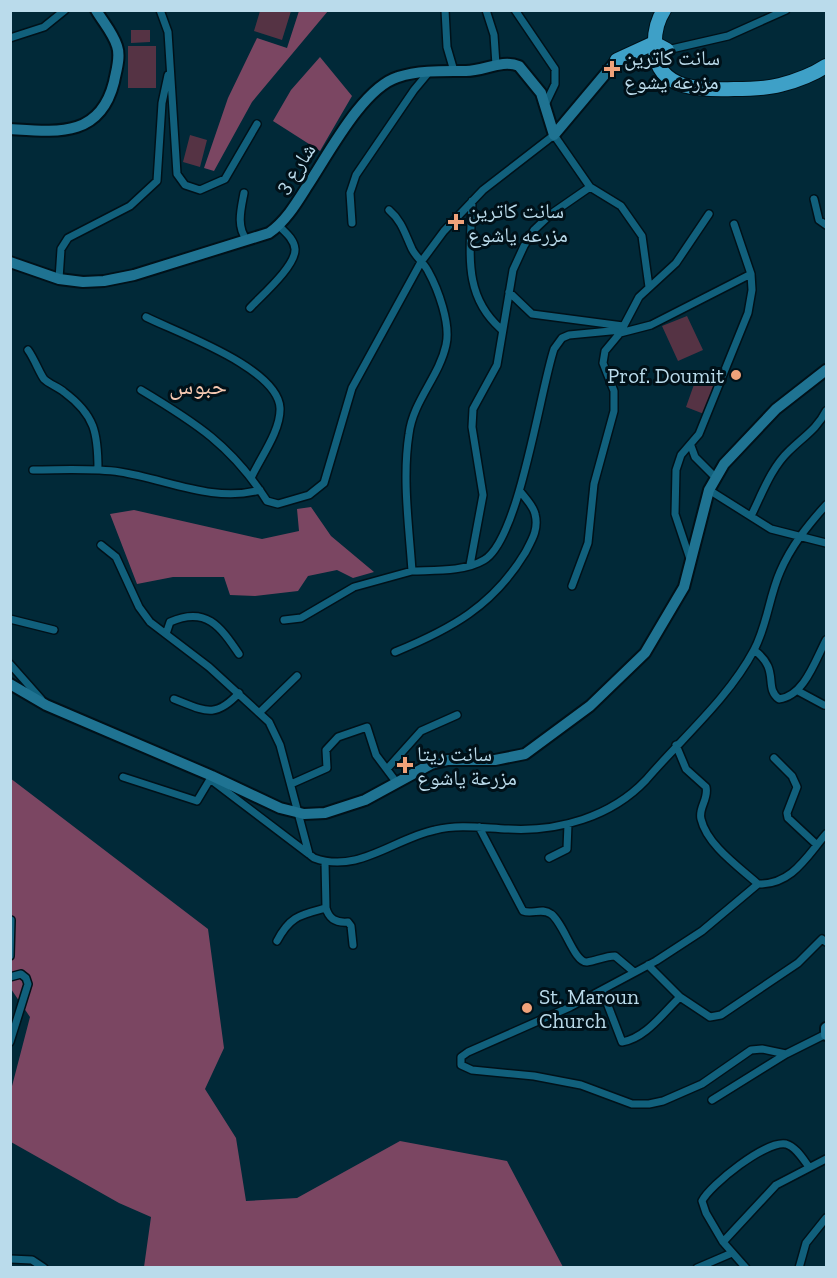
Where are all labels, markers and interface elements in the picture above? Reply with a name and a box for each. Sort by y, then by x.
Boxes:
place label: سانت كاترين مزرعه يشوع [624,45,720,95]
marker: سانت كاترين مزرعه يشوع [605,62,619,76]
street label: شارع 3 [269,138,322,198]
place label: سانت كاترين مزرعه ياشوع [468,198,568,248]
marker: سانت كاترين مزرعه ياشوع [449,215,463,229]
place label: Prof. Doumit [607,363,724,388]
marker: Prof. Doumit [729,368,743,382]
district label: حبوس [169,371,227,400]
place label: سانت ريتا مزرعة ياشوع [417,741,517,791]
marker: سانت ريتا مزرعة ياشوع [398,758,412,772]
place label: St. Maroun Church [539,984,639,1033]
marker: St. Maroun Church [520,1001,534,1015]

